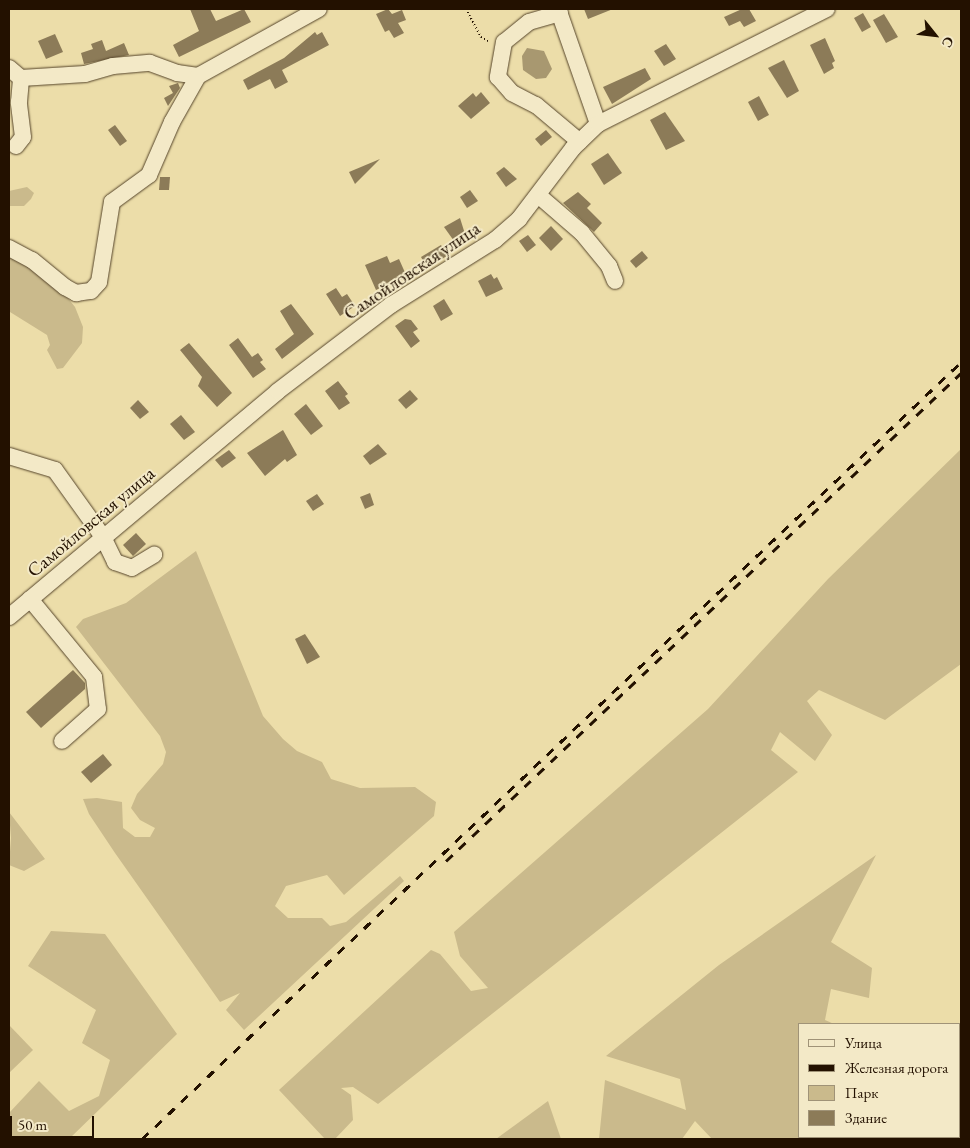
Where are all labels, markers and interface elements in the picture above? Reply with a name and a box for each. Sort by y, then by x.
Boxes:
north arrow [910,10,960,60]
text: С [938,34,958,51]
street label: Самойловская улица [340,217,484,325]
street label: Самойловская улица [23,462,159,582]
legend [798,1023,960,1138]
text: Улица [845,1033,882,1052]
text: Железная дорога [845,1058,948,1077]
text: Парк [845,1083,878,1102]
scale bar [12,1106,96,1138]
text: Здание [845,1108,887,1127]
text: 50 m [18,1115,47,1134]

